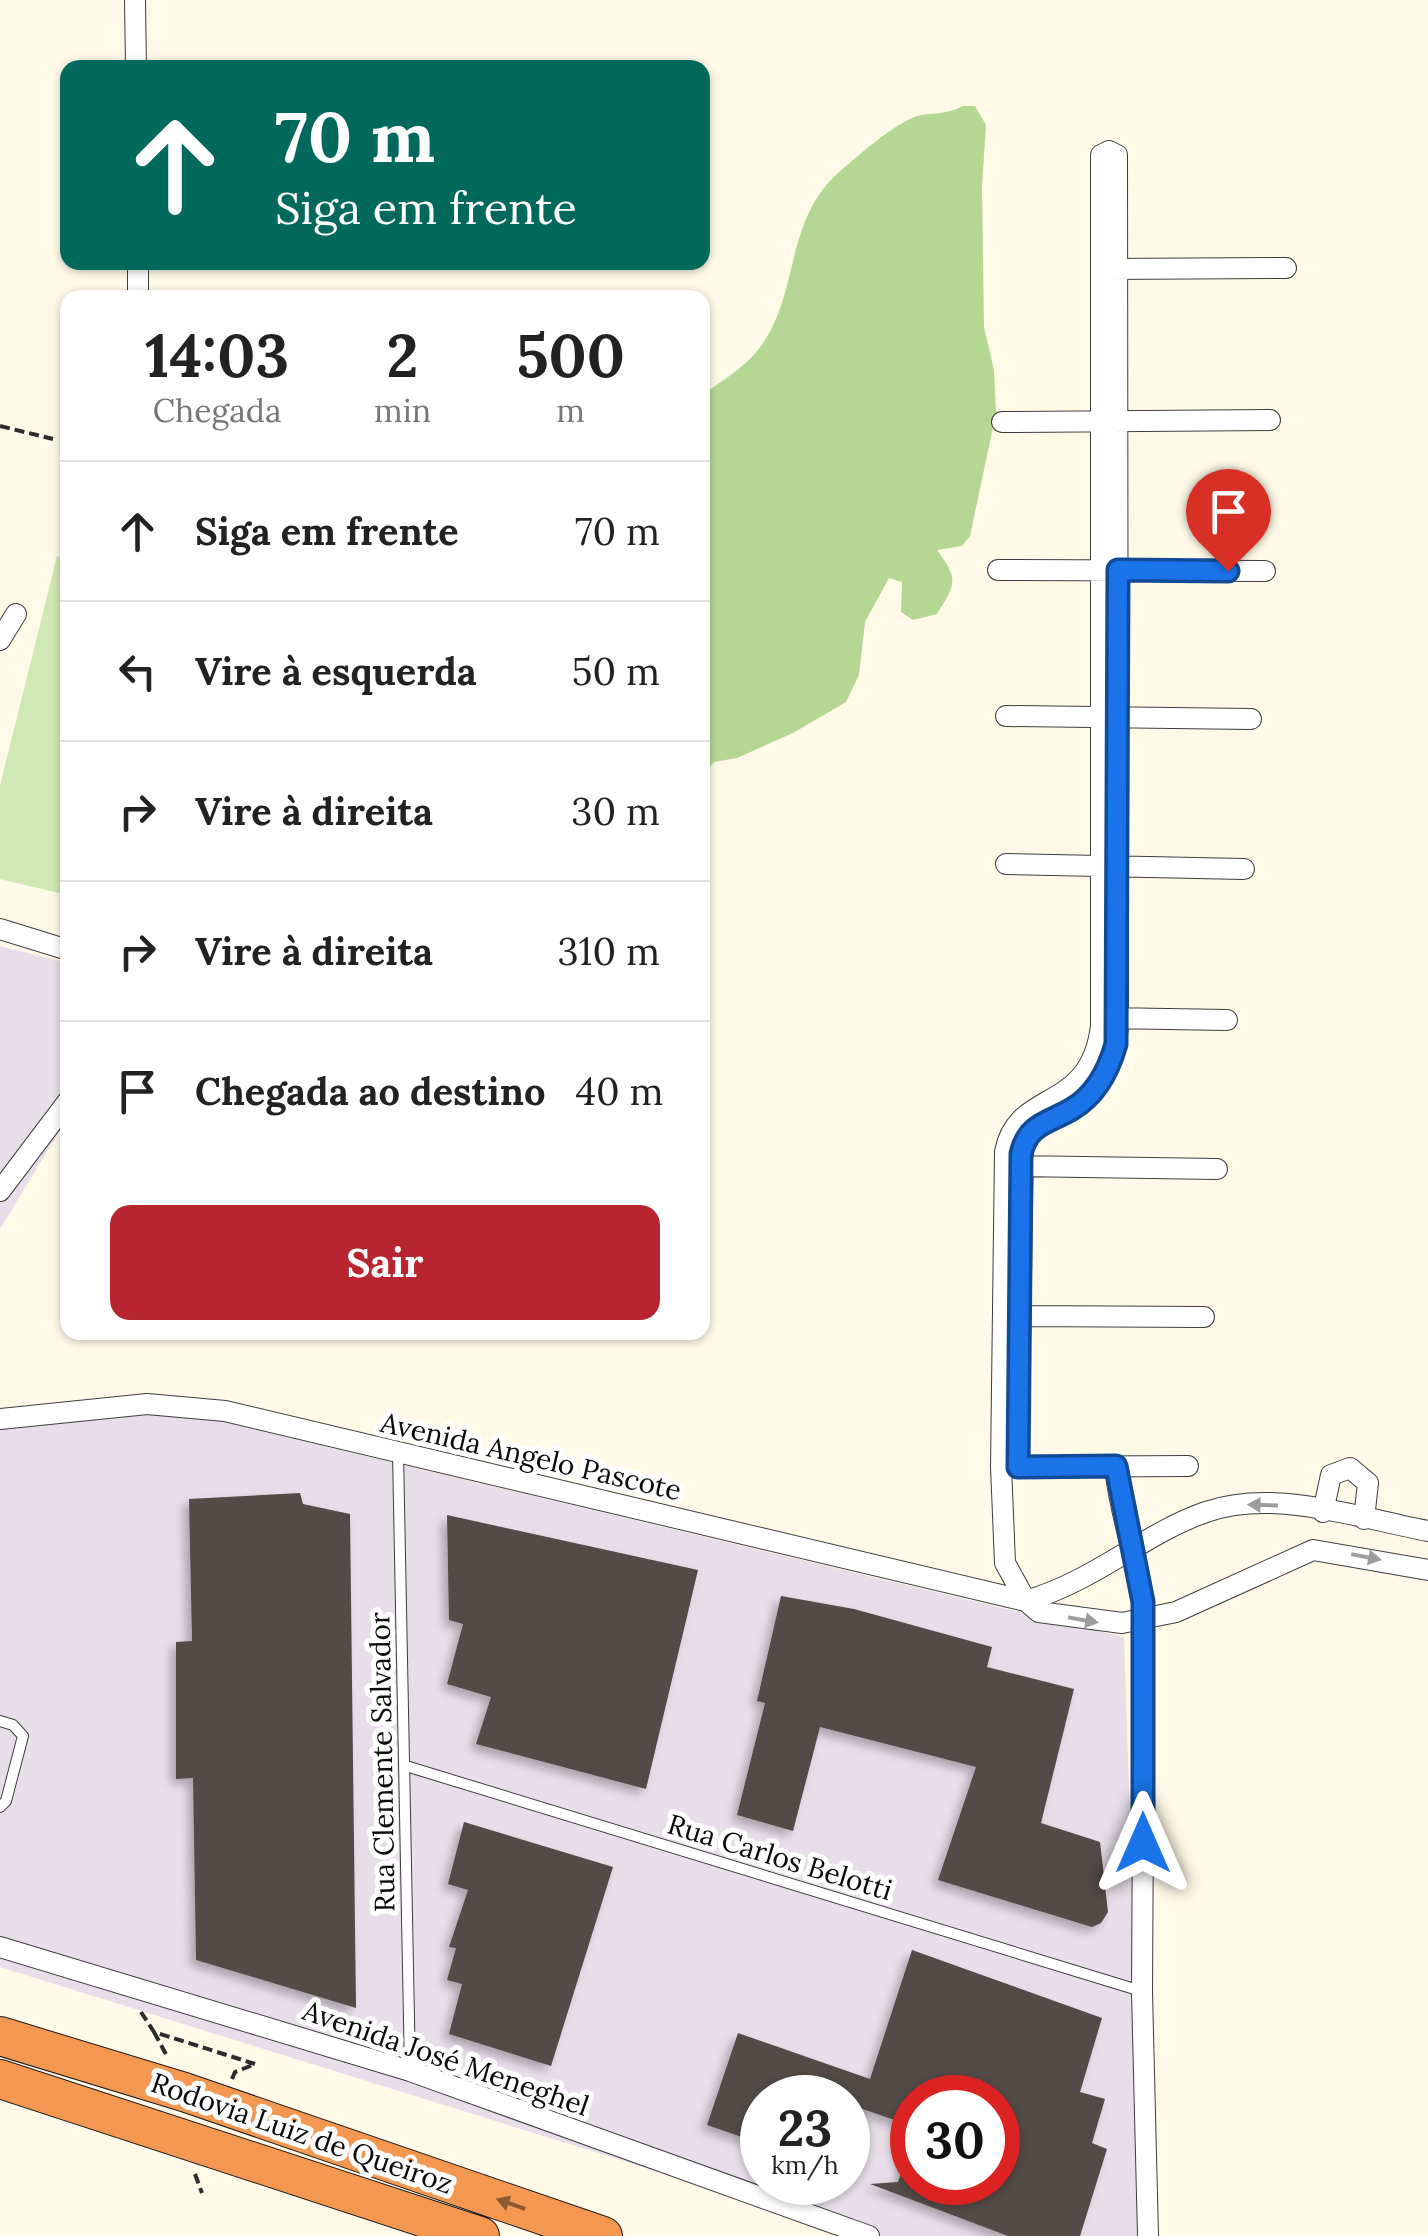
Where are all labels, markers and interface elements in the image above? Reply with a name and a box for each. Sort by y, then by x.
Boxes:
text: 70 m [275,92,435,181]
icon: ahead [110,100,240,230]
text: Siga em frente [275,179,577,236]
text: 14:03 [145,317,289,393]
text: 2 [387,317,419,393]
text: 500 [516,317,625,393]
text: Chegada [153,390,281,431]
text: min [374,390,431,431]
text: m [556,390,585,431]
pin [1186,469,1271,572]
icon: arrive [1201,484,1256,539]
icon: ahead [110,504,165,559]
text: Siga em frente [195,507,459,555]
text: 70 m [575,507,660,555]
icon: left [110,644,165,699]
text: Vire à esquerda [195,647,477,695]
text: 50 m [572,647,660,695]
icon: right [110,784,165,839]
text: Vire à direita [195,787,433,835]
text: 30 m [571,787,660,835]
icon: right [110,924,165,979]
text: Vire à direita [195,927,433,975]
text: 310 m [557,927,660,975]
icon: arrive [110,1064,165,1119]
text: Chegada ao destino [195,1067,545,1115]
text: 40 m [575,1067,664,1115]
button: Sair [110,1205,660,1320]
street label: Avenida Angelo Pascote [376,1404,685,1508]
one-way arrow [1246,1496,1278,1512]
one-way arrow [1351,1550,1382,1566]
street label: Rua Clemente Salvador [361,1612,403,1912]
one-way arrow [1068,1612,1099,1628]
position arrow [1091,1791,1195,1895]
street label: Rua Carlos Belotti [663,1806,897,1908]
street label: Avenida José Meneghel [297,1992,594,2124]
street label: Rodovia Luiz de Queiroz [146,2064,458,2202]
speed limit sign: 30 [890,2075,1020,2205]
text: 23 [778,2096,832,2160]
text: km/h [771,2149,839,2181]
one-way arrow [496,2195,526,2210]

